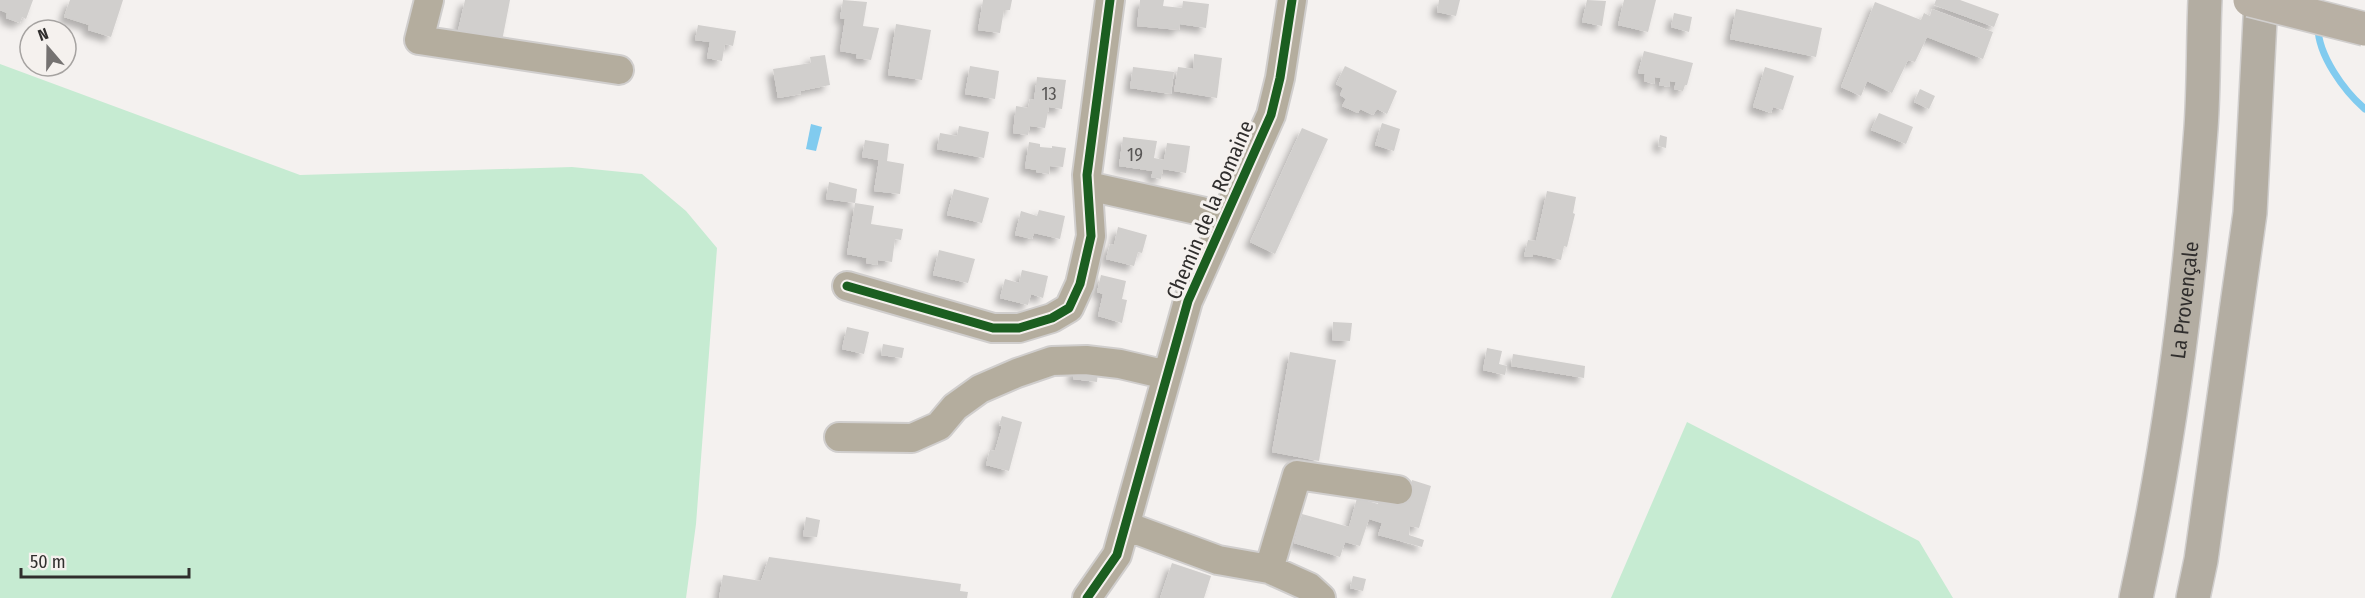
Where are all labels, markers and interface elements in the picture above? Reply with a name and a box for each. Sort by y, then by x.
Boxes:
north arrow [18,18,78,78]
text: N [35,24,51,45]
house number: 13 [1041,83,1057,105]
street label: Chemin de la Romaine [1161,117,1259,303]
house number: 19 [1127,144,1143,166]
street label: La Provençale [2165,240,2204,360]
scale bar [21,541,189,579]
text: 50 m [30,551,66,573]

